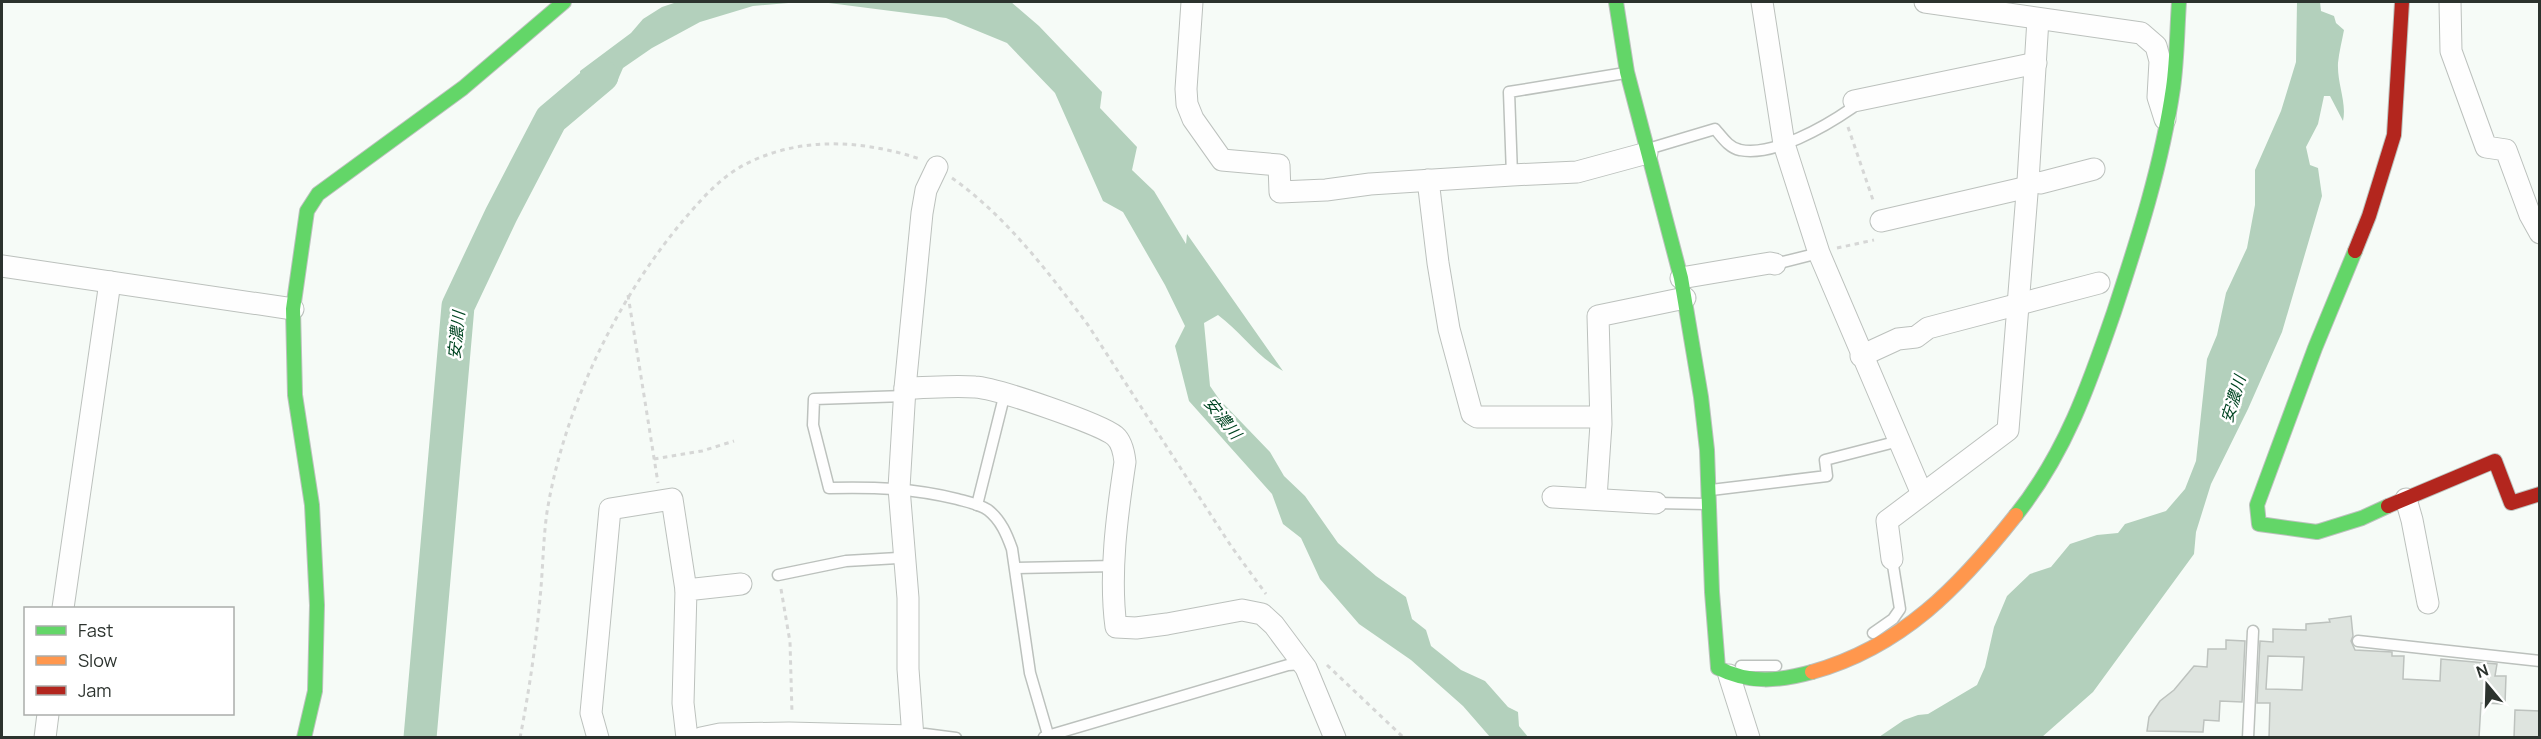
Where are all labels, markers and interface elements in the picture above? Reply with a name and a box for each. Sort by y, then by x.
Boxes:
water label: 安濃川 [443,308,470,360]
water label: 安濃川 [2215,371,2251,425]
water label: 安濃川 [1199,392,1248,445]
legend [24,607,234,715]
text: Fast [78,618,113,642]
text: Slow [78,648,118,672]
north arrow [2457,655,2517,715]
text: N [2473,659,2491,683]
text: Jam [78,678,112,702]

